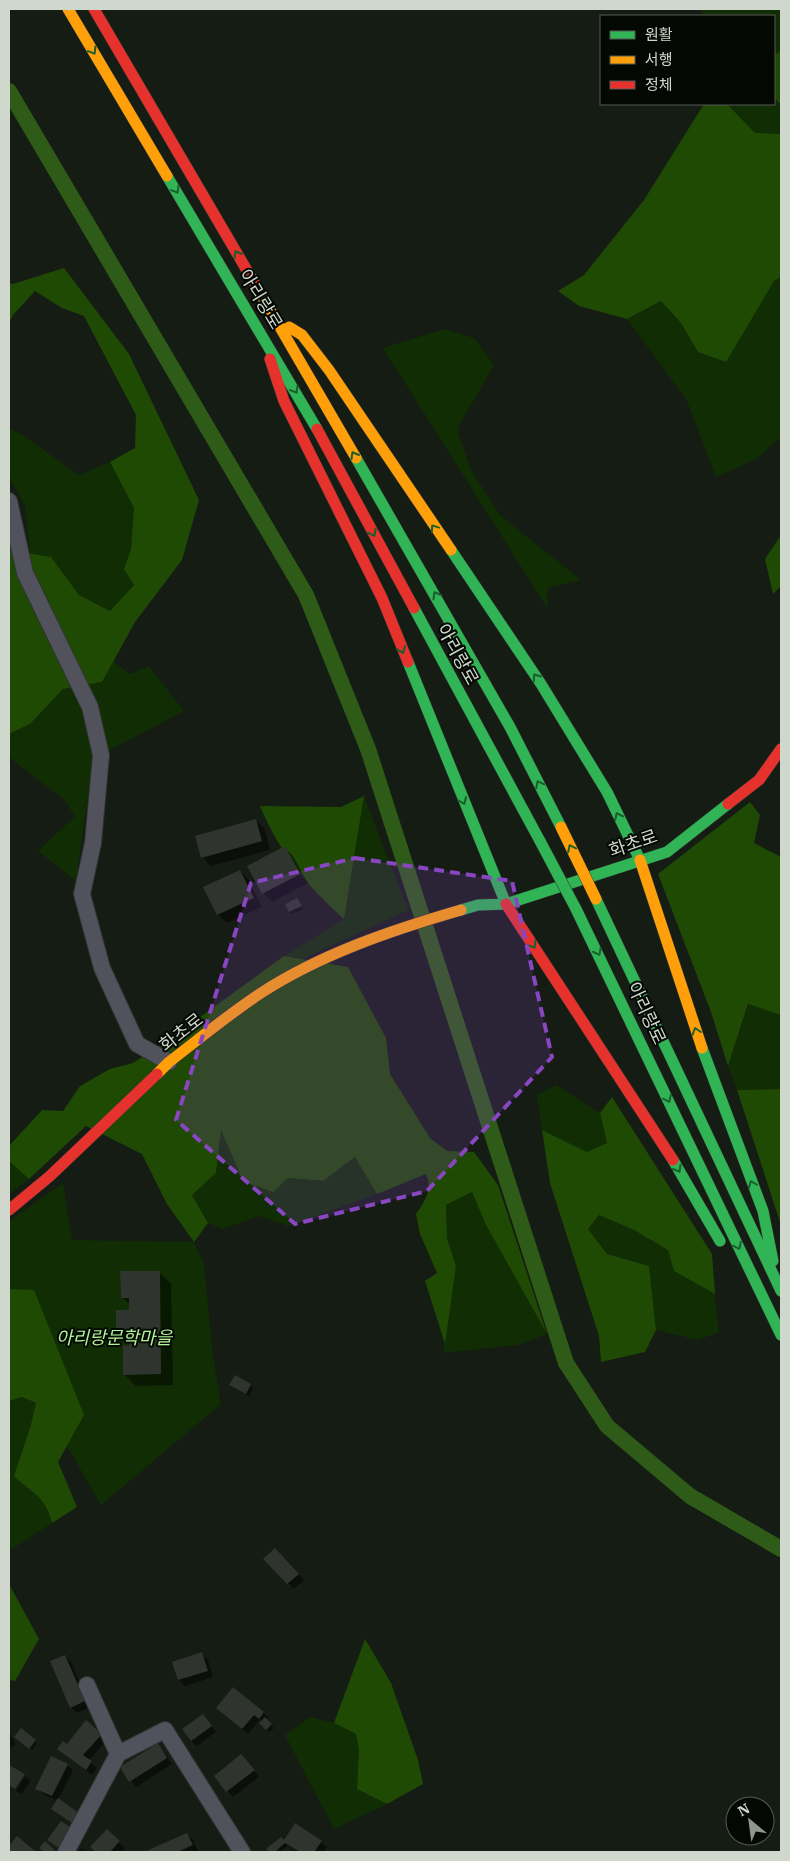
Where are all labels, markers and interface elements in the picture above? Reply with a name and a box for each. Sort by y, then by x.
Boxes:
legend [600,15,775,105]
text: 원활 [645,25,673,44]
one-way arrow [87,45,97,54]
text: 서행 [645,50,673,69]
text: 정체 [645,75,673,94]
one-way arrow [170,185,180,194]
one-way arrow [234,250,244,259]
street label: 아리랑로 [234,265,288,333]
one-way arrow [288,385,298,394]
one-way arrow [350,451,360,460]
one-way arrow [431,524,440,534]
one-way arrow [366,528,376,537]
one-way arrow [432,592,442,601]
street label: 아리랑로 [432,619,484,689]
one-way arrow [396,645,407,654]
one-way arrow [533,673,542,682]
one-way arrow [535,780,545,789]
one-way arrow [458,796,468,804]
one-way arrow [614,812,625,821]
street label: 화초로 [606,824,660,862]
one-way arrow [567,844,577,853]
one-way arrow [526,939,536,948]
one-way arrow [592,947,602,956]
street label: 아리랑로 [623,978,671,1048]
street label: 화초로 [154,1008,208,1056]
one-way arrow [692,1027,702,1036]
one-way arrow [662,1094,672,1103]
one-way arrow [672,1164,682,1173]
one-way arrow [748,1180,758,1188]
one-way arrow [731,1241,742,1250]
park label: 아리랑문학마을 [56,1326,173,1349]
north arrow [725,1796,775,1846]
text: N [734,1799,753,1820]

